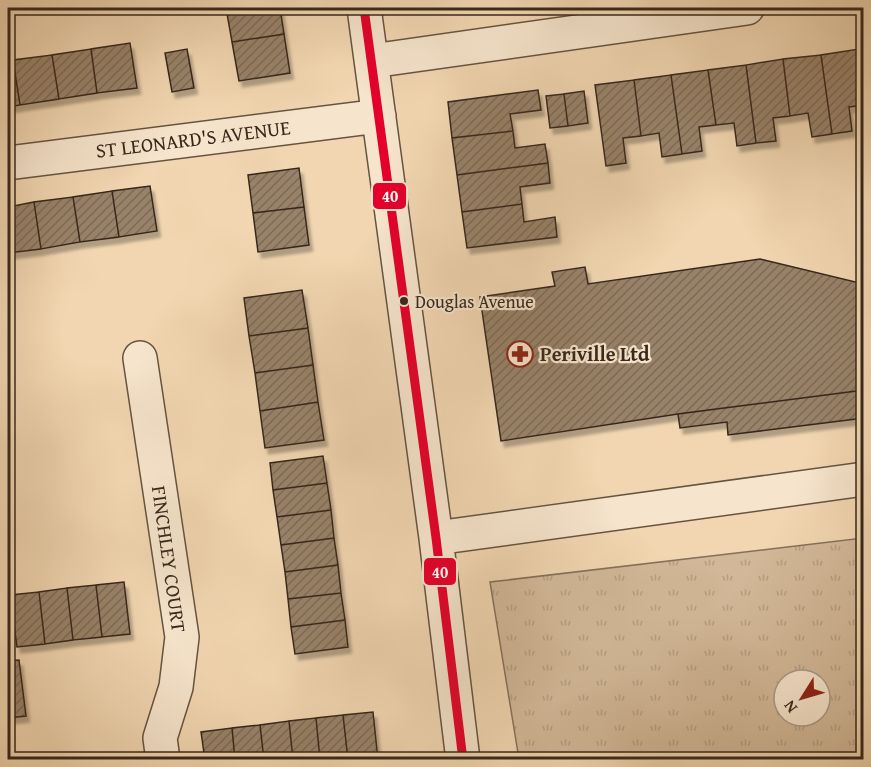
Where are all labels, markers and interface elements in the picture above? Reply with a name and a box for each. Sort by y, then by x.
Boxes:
street label: ST LEONARD'S AVENUE [94,112,292,165]
line badge: 40 [372,182,407,210]
text: 40 [382,184,398,208]
place label: Douglas Avenue [415,288,534,315]
marker: Douglas Avenue [398,295,410,307]
pharmacy icon: Periville Ltd [505,339,535,369]
place label: Periville Ltd [540,339,650,368]
street label: FINCHLEY COURT [145,484,194,634]
line badge: 40 [423,557,457,586]
text: 40 [432,560,448,584]
north arrow [772,668,832,728]
text: N [777,695,803,719]

